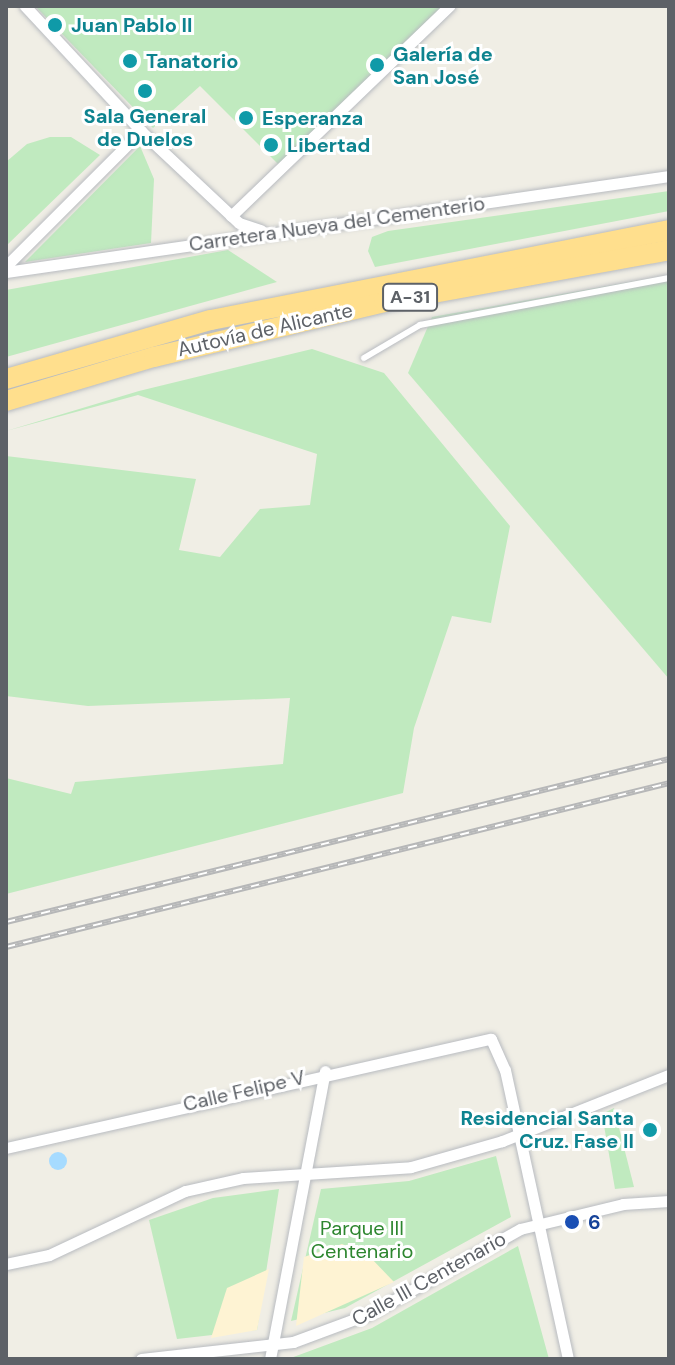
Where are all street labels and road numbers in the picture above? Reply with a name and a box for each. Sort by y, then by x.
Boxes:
street label: Carretera Nueva del Cementerio [187,191,487,257]
road number: A-31 [382,283,438,311]
street label: Autovía de Alicante [175,298,355,362]
street label: Calle Felipe V [181,1065,307,1117]
street label: Calle III Centenario [348,1227,510,1331]

